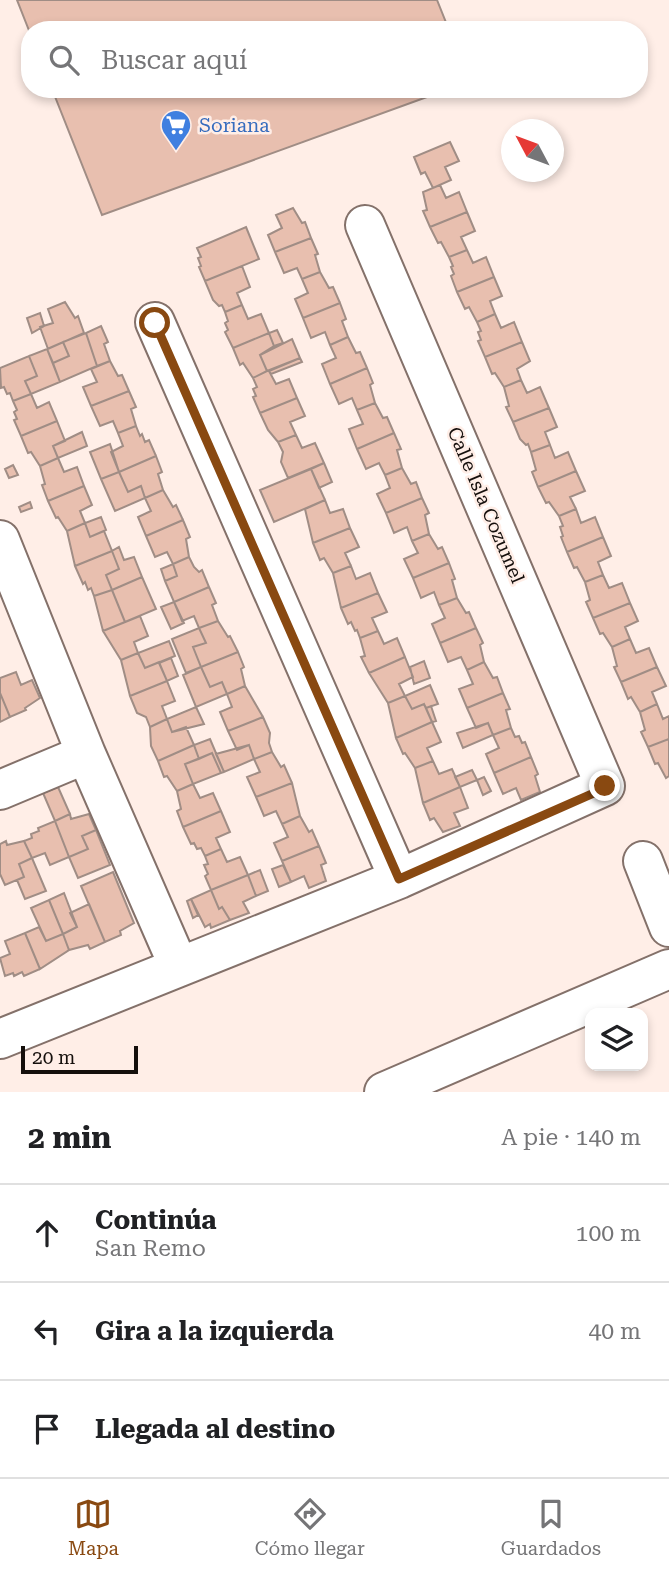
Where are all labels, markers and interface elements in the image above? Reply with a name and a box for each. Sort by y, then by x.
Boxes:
search box [21,21,648,98]
icon: search [45,41,83,79]
text: Buscar aquí [101,45,247,75]
supermarket icon: Soriana [159,108,193,152]
place label: Soriana [199,114,270,137]
north arrow [501,119,564,182]
route start [139,307,170,338]
street label: Calle Isla Cozumel [443,423,529,587]
route end [589,770,620,801]
map controls [585,1008,648,1071]
button: layers [585,1008,648,1071]
scale bar [21,1043,138,1075]
text: 20 m [32,1046,75,1069]
text: 2 min [28,1120,111,1155]
text: A pie · 140 m [501,1124,641,1151]
text: Continúa [95,1205,217,1235]
icon: ahead [28,1214,66,1252]
text: 100 m [576,1220,641,1247]
text: San Remo [95,1235,206,1262]
icon: left [28,1312,66,1350]
text: Gira a la izquierda [95,1316,334,1346]
text: 40 m [588,1318,641,1345]
icon: arrive [28,1410,66,1448]
text: Llegada al destino [95,1414,335,1444]
tab: Mapa [68,1495,119,1560]
tab: Cómo llegar [255,1495,365,1560]
tab: Guardados [501,1495,601,1560]

